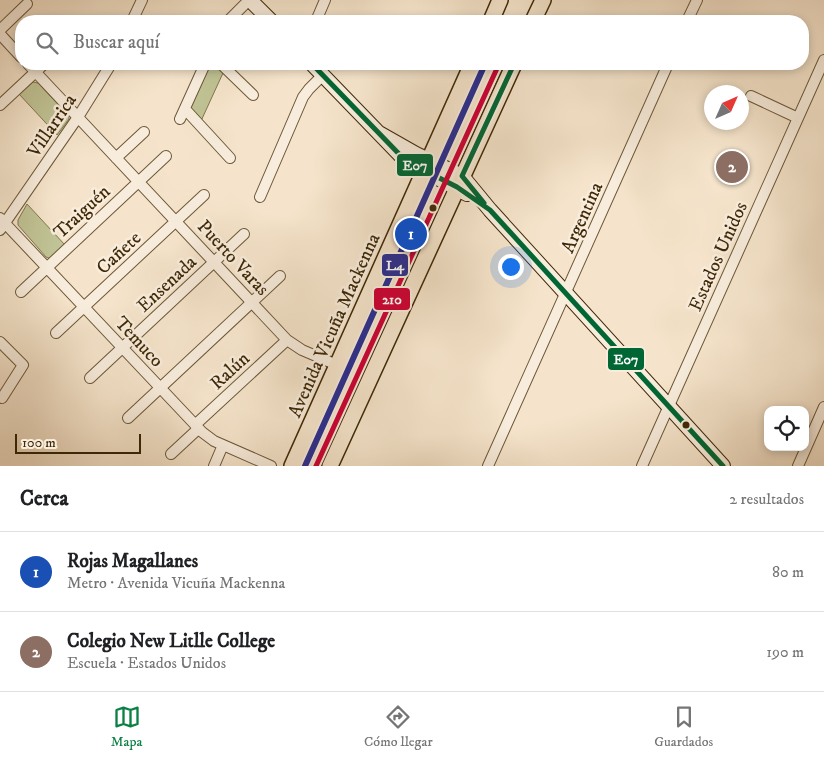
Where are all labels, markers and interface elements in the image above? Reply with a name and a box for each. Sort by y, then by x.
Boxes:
search box [15,15,809,70]
icon: search [33,29,61,57]
text: Buscar aquí [73,31,159,54]
north arrow [704,85,749,130]
street label: Villarrica [22,90,82,163]
pin: 2 [716,148,748,186]
line badge: E07 [396,153,434,177]
text: E07 [403,157,427,175]
street label: Argentina [557,179,608,257]
street label: Traiguén [49,180,115,244]
street label: Estados Unidos [684,198,753,315]
unlabelled marker [428,203,438,213]
street label: Puerto Varas [192,215,274,301]
pin: 1 [395,215,427,253]
street label: Cañete [92,227,146,279]
street label: Avenida Vicuña Mackenna [283,230,385,421]
street label: Ensenada [132,251,202,317]
line badge: L4 [381,253,409,277]
your location [498,254,524,280]
text: L4 [386,257,405,275]
line badge: 210 [373,287,411,311]
text: 210 [382,291,402,309]
street label: Temuco [110,312,168,372]
street label: Ralún [206,347,255,395]
line badge: E07 [607,347,645,371]
text: E07 [614,351,638,369]
map controls [764,406,809,451]
button: locate [764,406,809,451]
unlabelled marker [681,420,691,430]
scale bar [15,431,141,454]
text: 100 m [22,434,56,452]
text: Cerca [20,486,68,512]
text: 2 resultados [729,489,804,509]
text: Rojas Magallanes [67,550,198,573]
text: 1 [33,562,39,582]
text: 80 m [772,562,804,582]
text: Metro · Avenida Vicuña Mackenna [67,573,285,593]
text: Colegio New Litlle College [67,630,275,653]
text: 2 [32,642,40,662]
text: 190 m [766,642,804,662]
text: Escuela · Estados Unidos [67,653,226,673]
tab: Mapa [111,703,143,751]
tab: Cómo llegar [364,703,433,751]
tab: Guardados [654,703,713,751]

